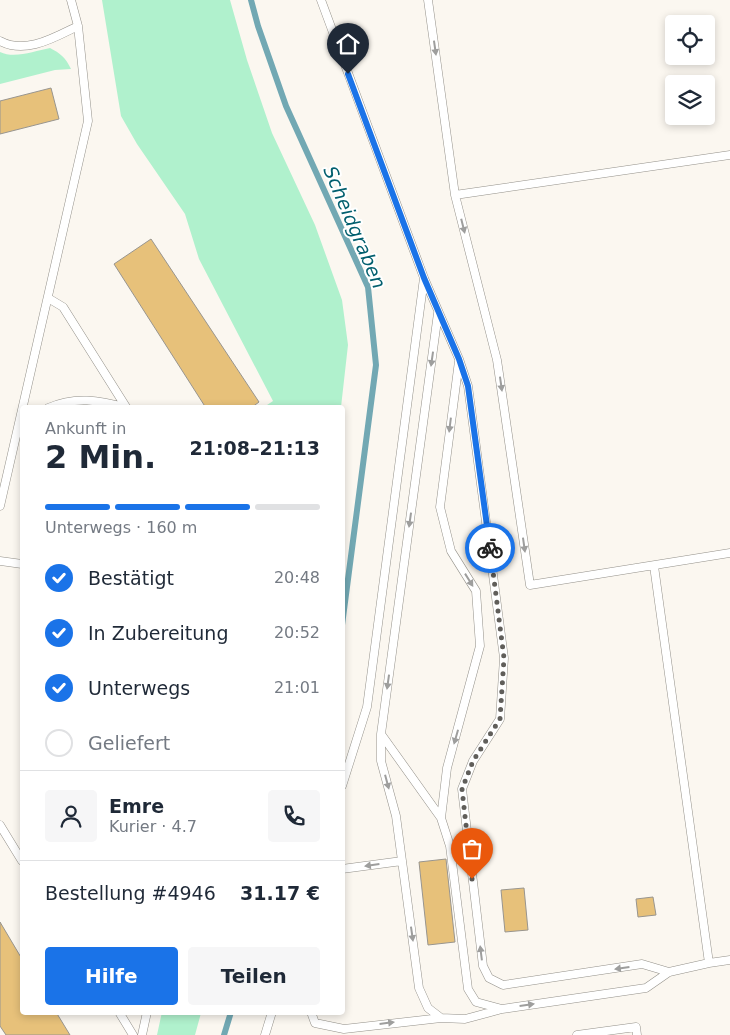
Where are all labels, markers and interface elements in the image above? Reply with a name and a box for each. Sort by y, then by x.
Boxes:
map controls [665,15,715,125]
button: locate [665,15,715,65]
pin [327,23,369,74]
icon: home [334,30,362,58]
one-way arrow [431,41,439,57]
button: layers [665,75,715,125]
water label: Scheidgraben [319,162,391,292]
one-way arrow [459,218,467,233]
one-way arrow [427,352,435,368]
one-way arrow [497,376,505,392]
one-way arrow [446,417,454,433]
text: Ankunft in [45,419,126,438]
text: 21:08–21:13 [190,437,320,459]
text: 2 Min. [45,438,156,476]
one-way arrow [406,513,414,529]
text: Unterwegs · 160 m [45,518,197,537]
courier [465,523,515,573]
icon: bike [476,534,504,562]
one-way arrow [521,537,529,553]
icon: check [45,564,73,592]
text: Bestätigt [88,567,174,589]
text: 20:48 [274,568,320,587]
one-way arrow [465,573,474,586]
icon: check [45,619,73,647]
text: In Zubereitung [88,622,228,644]
text: 20:52 [274,623,320,642]
icon: check [45,674,73,702]
one-way arrow [384,674,392,690]
text: Unterwegs [88,677,190,699]
text: 21:01 [274,678,320,697]
one-way arrow [451,730,459,745]
text: Geliefert [88,732,170,754]
one-way arrow [383,775,391,790]
button: person [45,790,97,842]
button: phone [268,790,320,842]
text: Emre [109,795,164,817]
text: Kurier · 4.7 [109,817,197,836]
pin [451,828,493,879]
icon: bag [458,835,486,863]
one-way arrow [364,861,380,869]
text: Bestellung #4946 [45,882,216,904]
text: 31.17 € [240,882,320,904]
one-way arrow [408,926,416,942]
one-way arrow [477,944,485,960]
button: Hilfe [45,947,178,1005]
button: Teilen [188,947,320,1005]
one-way arrow [613,964,629,972]
one-way arrow [519,1001,535,1009]
one-way arrow [379,1019,395,1027]

